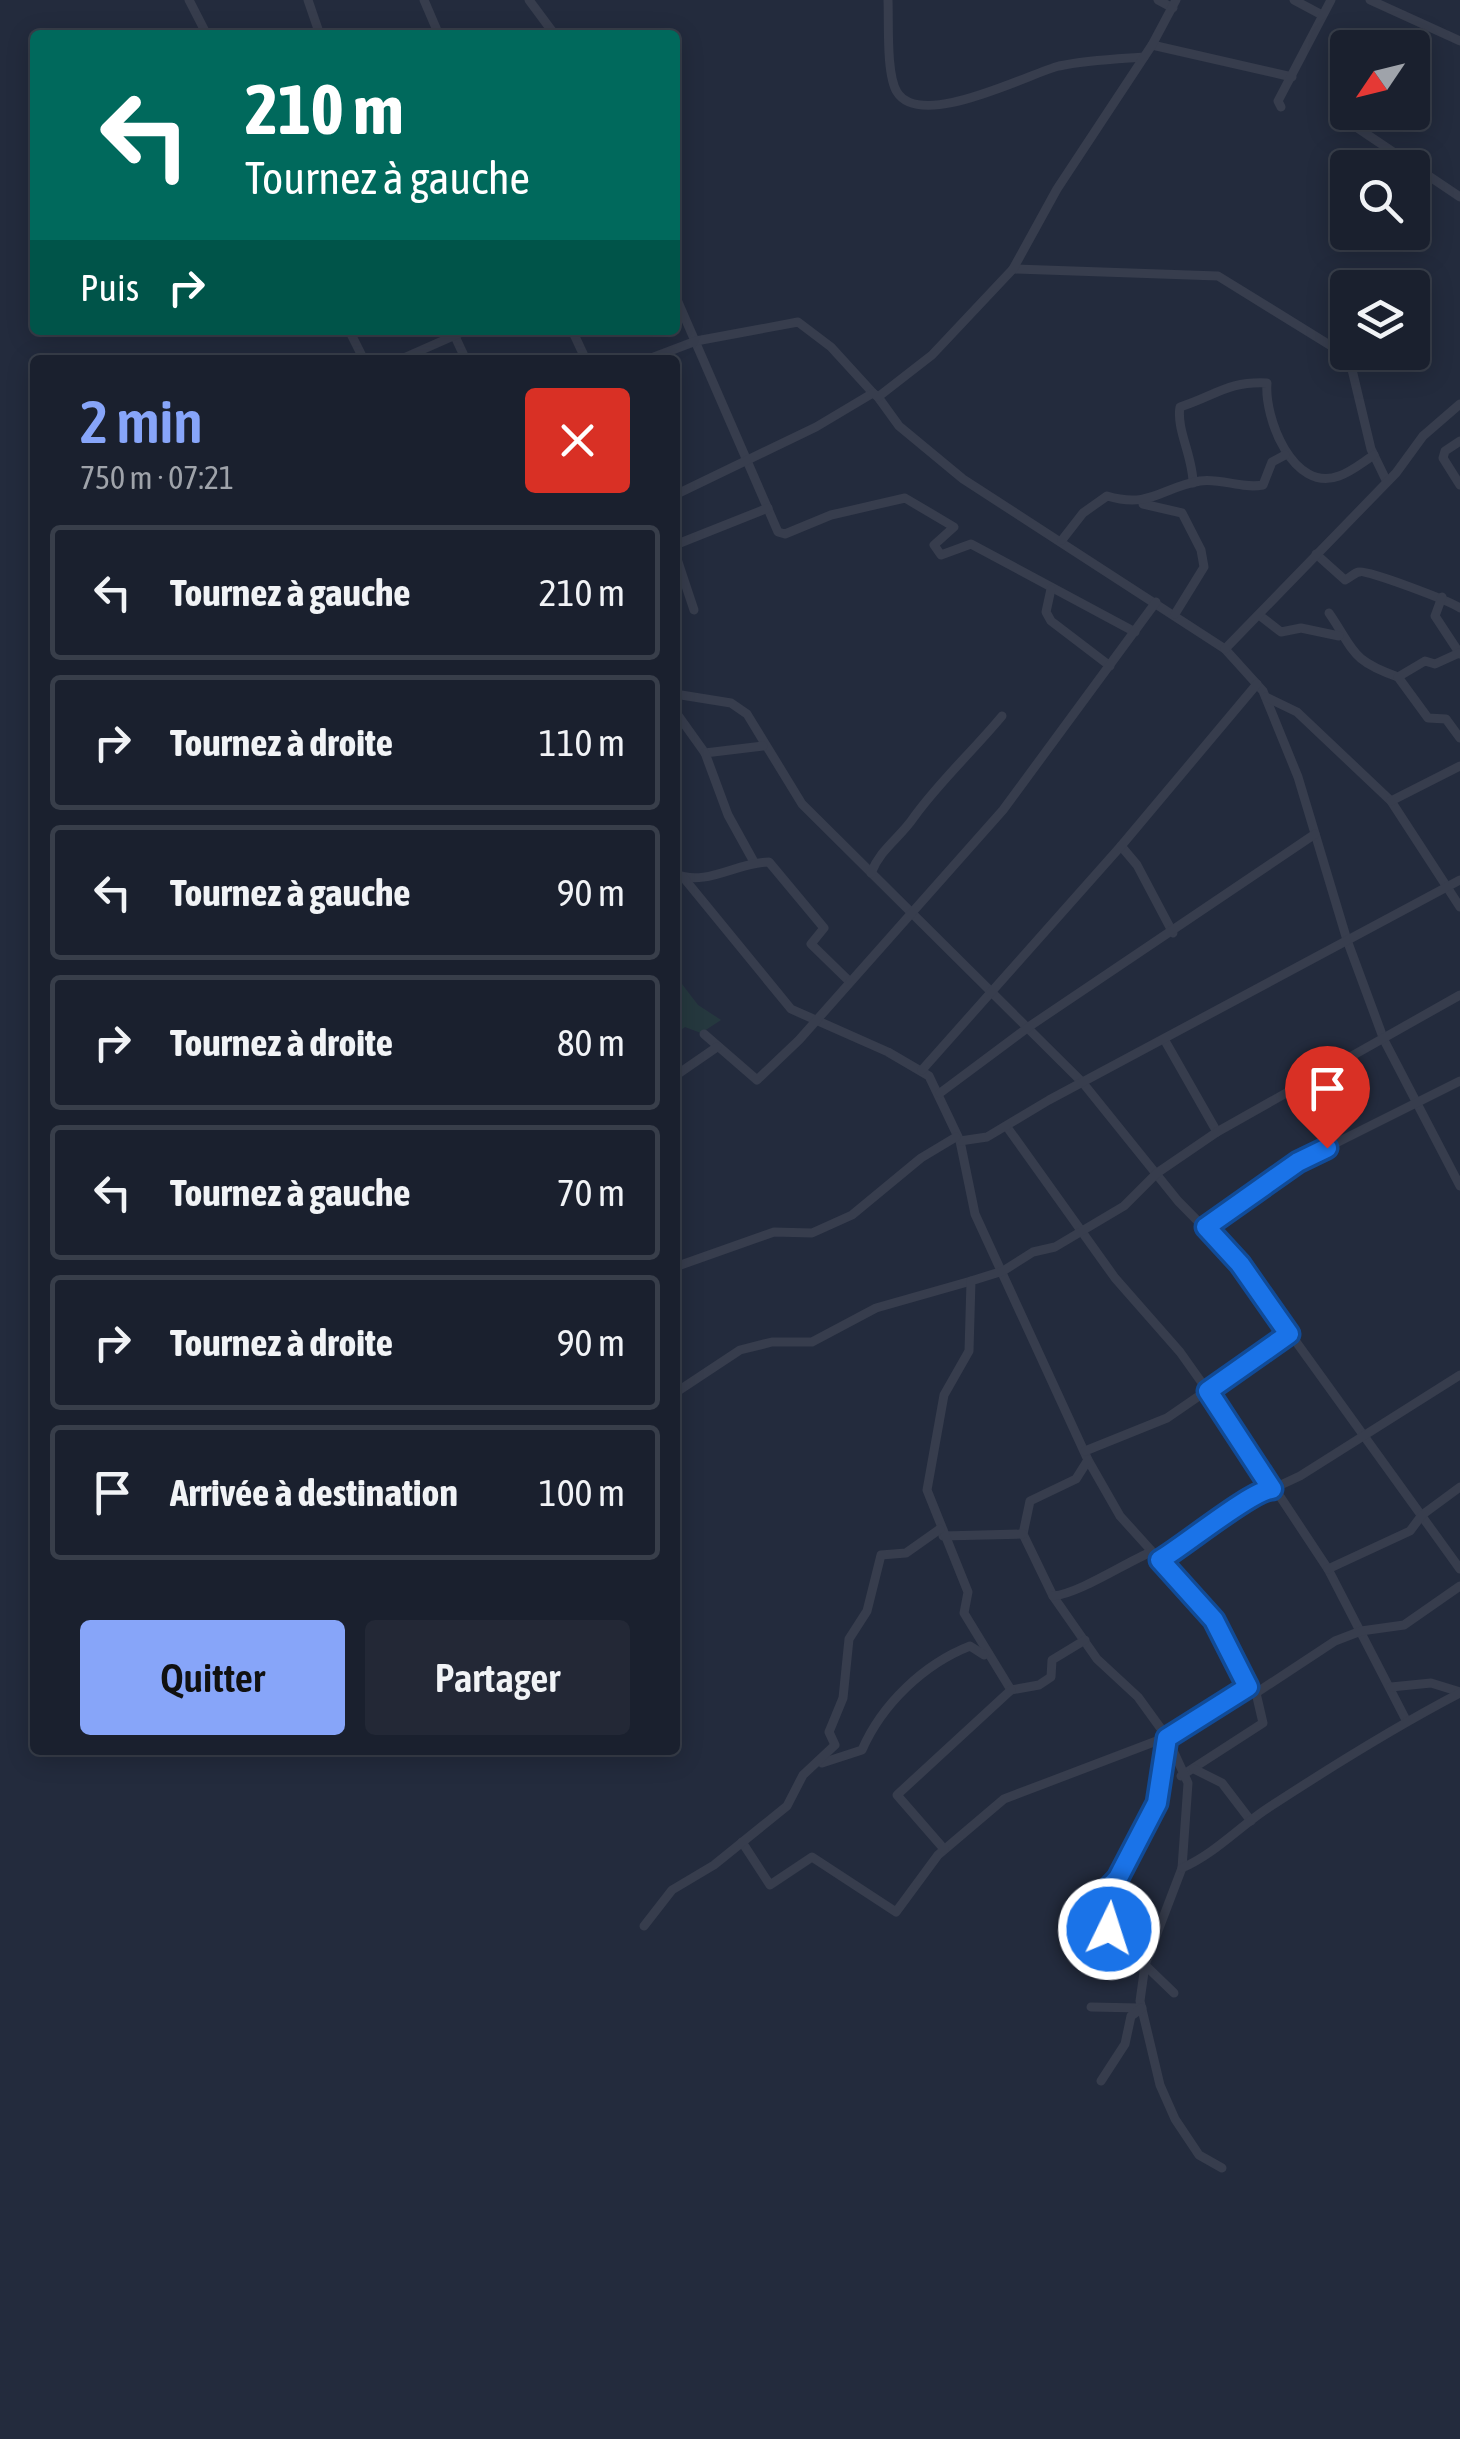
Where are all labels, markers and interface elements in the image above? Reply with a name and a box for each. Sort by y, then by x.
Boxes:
north arrow [1330,30,1430,130]
map controls [1330,30,1430,370]
text: 210 m [245,69,404,149]
icon: left [80,70,210,200]
button: search [1330,150,1430,250]
text: Tournez à gauche [245,152,530,204]
icon: right [159,260,214,315]
text: Puis [80,266,139,309]
button: layers [1330,270,1430,370]
text: 2 min [80,387,203,456]
button: close [525,388,630,493]
text: 750 m · 07:21 [80,459,234,496]
icon: left [85,565,140,620]
text: Tournez à gauche [170,571,411,614]
text: 210 m [539,571,625,614]
icon: right [85,715,140,770]
text: Tournez à droite [170,721,393,764]
text: 110 m [539,721,625,764]
icon: left [85,865,140,920]
text: Tournez à gauche [170,871,411,914]
text: 90 m [557,871,625,914]
icon: right [85,1015,140,1070]
text: Tournez à droite [170,1021,393,1064]
text: 80 m [557,1021,625,1064]
pin [1285,1046,1370,1149]
icon: arrive [1300,1061,1355,1116]
icon: left [85,1165,140,1220]
text: Tournez à gauche [170,1171,411,1214]
text: 70 m [557,1171,625,1214]
icon: right [85,1315,140,1370]
text: Tournez à droite [170,1321,393,1364]
text: 90 m [557,1321,625,1364]
icon: arrive [85,1465,140,1520]
text: Arrivée à destination [170,1471,458,1514]
text: 100 m [539,1471,625,1514]
button: Quitter [80,1620,345,1735]
button: Partager [365,1620,630,1735]
position arrow [1057,1877,1161,1981]

